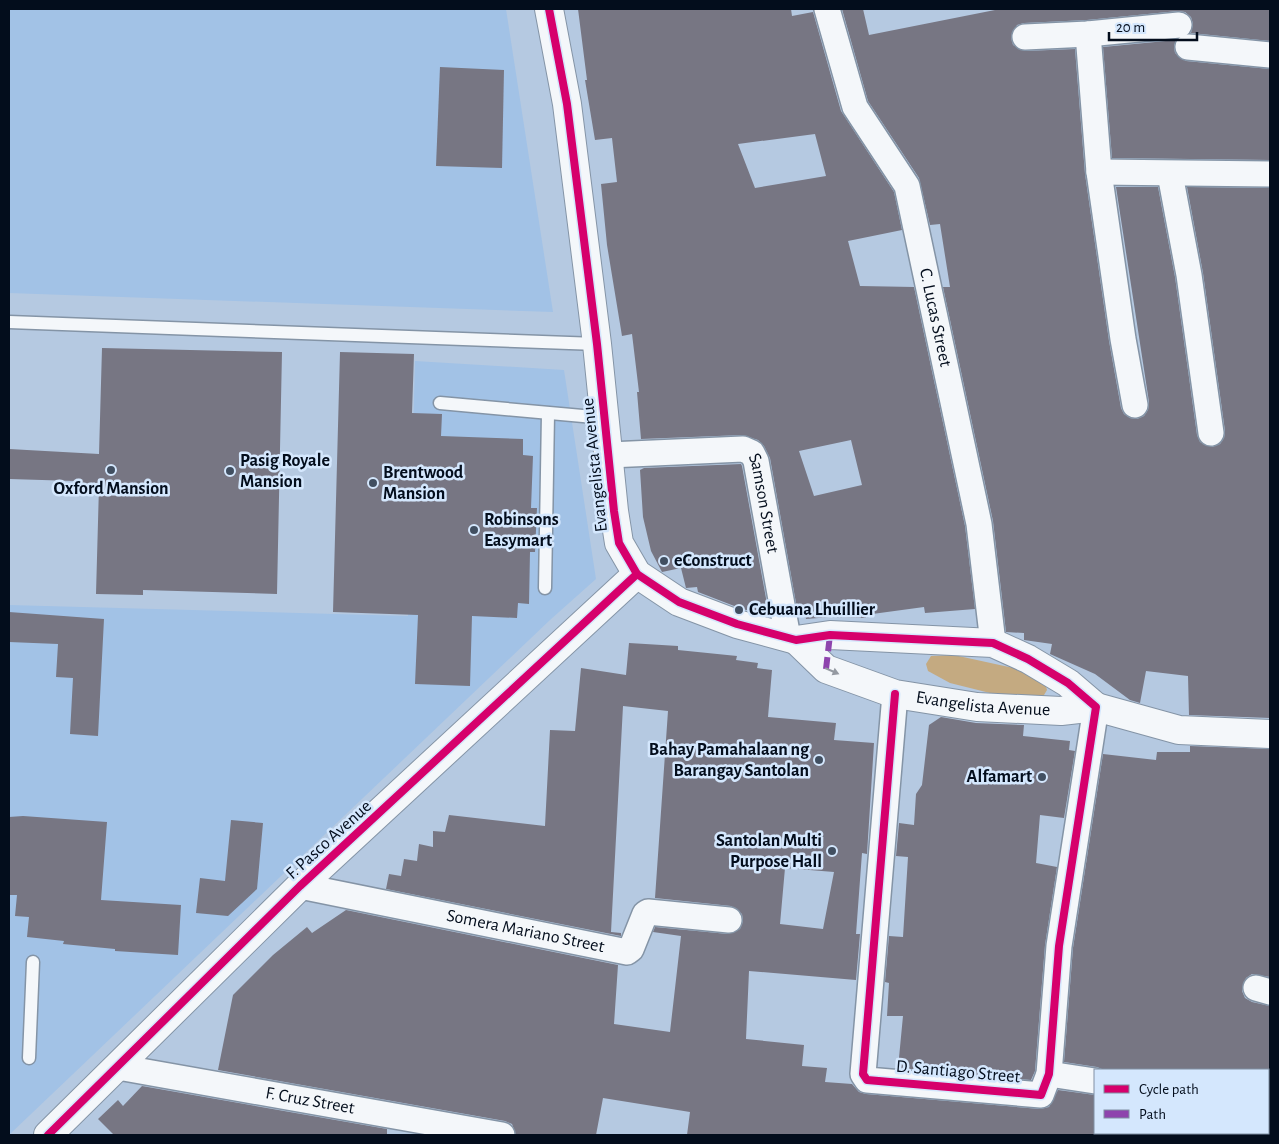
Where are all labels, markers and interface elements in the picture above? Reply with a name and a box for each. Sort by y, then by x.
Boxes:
scale bar [1109,10,1196,42]
text: 20 m [1116,20,1145,35]
street label: C. Lucas Street [916,267,954,369]
street label: Evangelista Avenue [579,397,611,533]
street label: Samson Street [745,450,782,555]
place label: Pasig Royale Mansion [240,452,330,491]
marker: Oxford Mansion [105,464,117,476]
place label: Brentwood Mansion [383,464,464,503]
marker: Pasig Royale Mansion [224,465,236,477]
marker: Brentwood Mansion [367,477,379,489]
place label: Oxford Mansion [53,480,169,498]
place label: Robinsons Easymart [484,511,559,550]
marker: Robinsons Easymart [468,524,480,536]
place label: eConstruct [674,552,752,570]
marker: eConstruct [658,555,670,567]
place label: Cebuana Lhuillier [749,601,876,619]
marker: Cebuana Lhuillier [733,604,745,616]
one-way arrow [825,667,840,675]
street label: Evangelista Avenue [915,688,1051,719]
place label: Bahay Pamahalaan ng Barangay Santolan [649,741,810,780]
marker: Bahay Pamahalaan ng Barangay Santolan [813,754,825,766]
place label: Alfamart [966,768,1032,786]
marker: Alfamart [1036,771,1048,783]
street label: F. Pasco Avenue [283,797,375,883]
place label: Santolan Multi Purpose Hall [716,832,822,871]
marker: Santolan Multi Purpose Hall [826,845,838,857]
street label: Somera Mariano Street [445,907,606,956]
street label: D. Santiago Street [895,1058,1021,1086]
legend [1094,1069,1269,1134]
text: Cycle path [1139,1082,1199,1097]
street label: F. Cruz Street [264,1084,356,1118]
text: Path [1139,1107,1166,1122]

